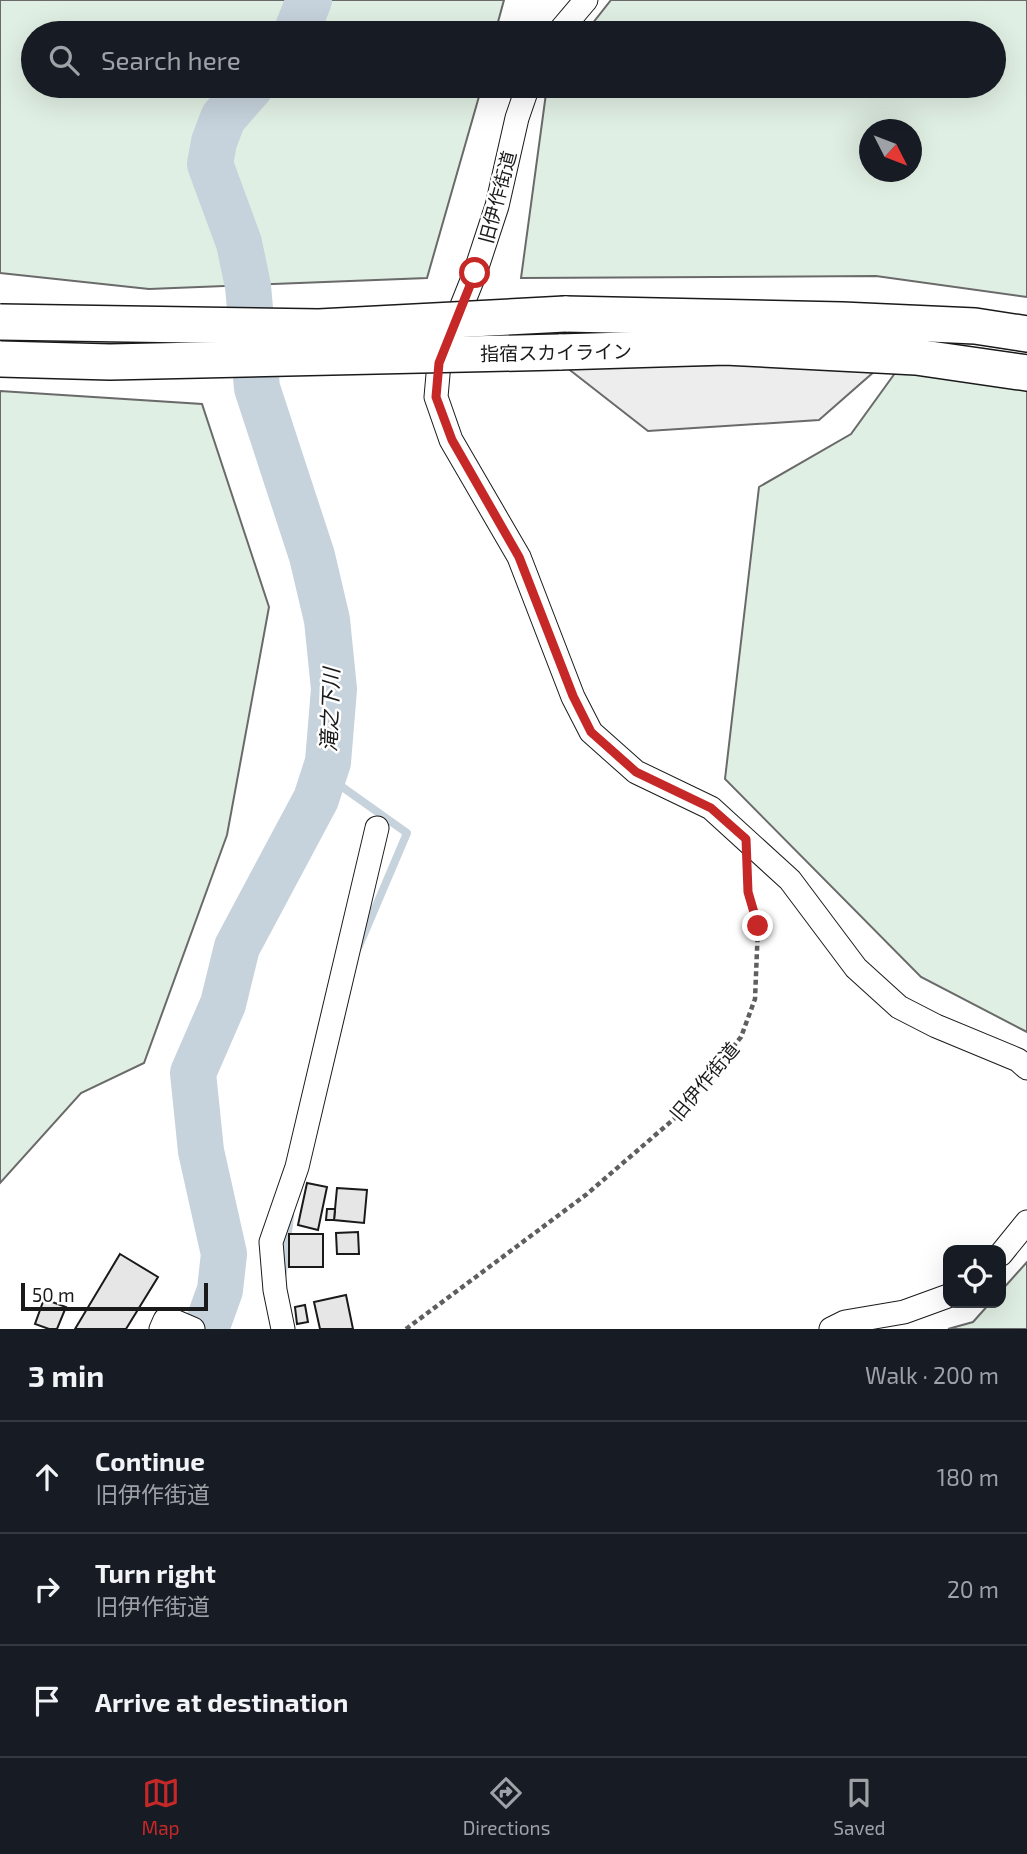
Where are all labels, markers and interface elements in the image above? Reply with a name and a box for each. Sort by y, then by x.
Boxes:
search box [21,21,1006,98]
icon: search [45,41,83,79]
text: Search here [101,44,241,75]
north arrow [859,119,922,182]
street label: 旧伊作街道 [474,148,520,246]
route start [459,257,490,288]
street label: 指宿スカイライン [480,339,632,365]
water label: 滝之下川 [315,666,343,752]
route end [742,910,773,941]
street label: 旧伊作街道 [665,1037,743,1125]
map controls [943,1245,1006,1308]
button: locate [943,1245,1006,1308]
scale bar [21,1280,208,1312]
text: 50 m [32,1283,75,1306]
text: 3 min [28,1357,104,1393]
text: Walk · 200 m [865,1361,999,1389]
text: Continue [95,1445,205,1476]
icon: ahead [28,1458,66,1496]
text: 180 m [937,1463,999,1491]
text: 旧伊作街道 [95,1480,210,1508]
text: Turn right [95,1557,216,1588]
icon: right [28,1570,66,1608]
text: 20 m [947,1575,999,1603]
text: 旧伊作街道 [95,1592,210,1620]
icon: arrive [28,1682,66,1720]
text: Arrive at destination [95,1686,348,1717]
tab: Map [142,1774,180,1839]
tab: Directions [463,1774,550,1839]
tab: Saved [833,1774,885,1839]

